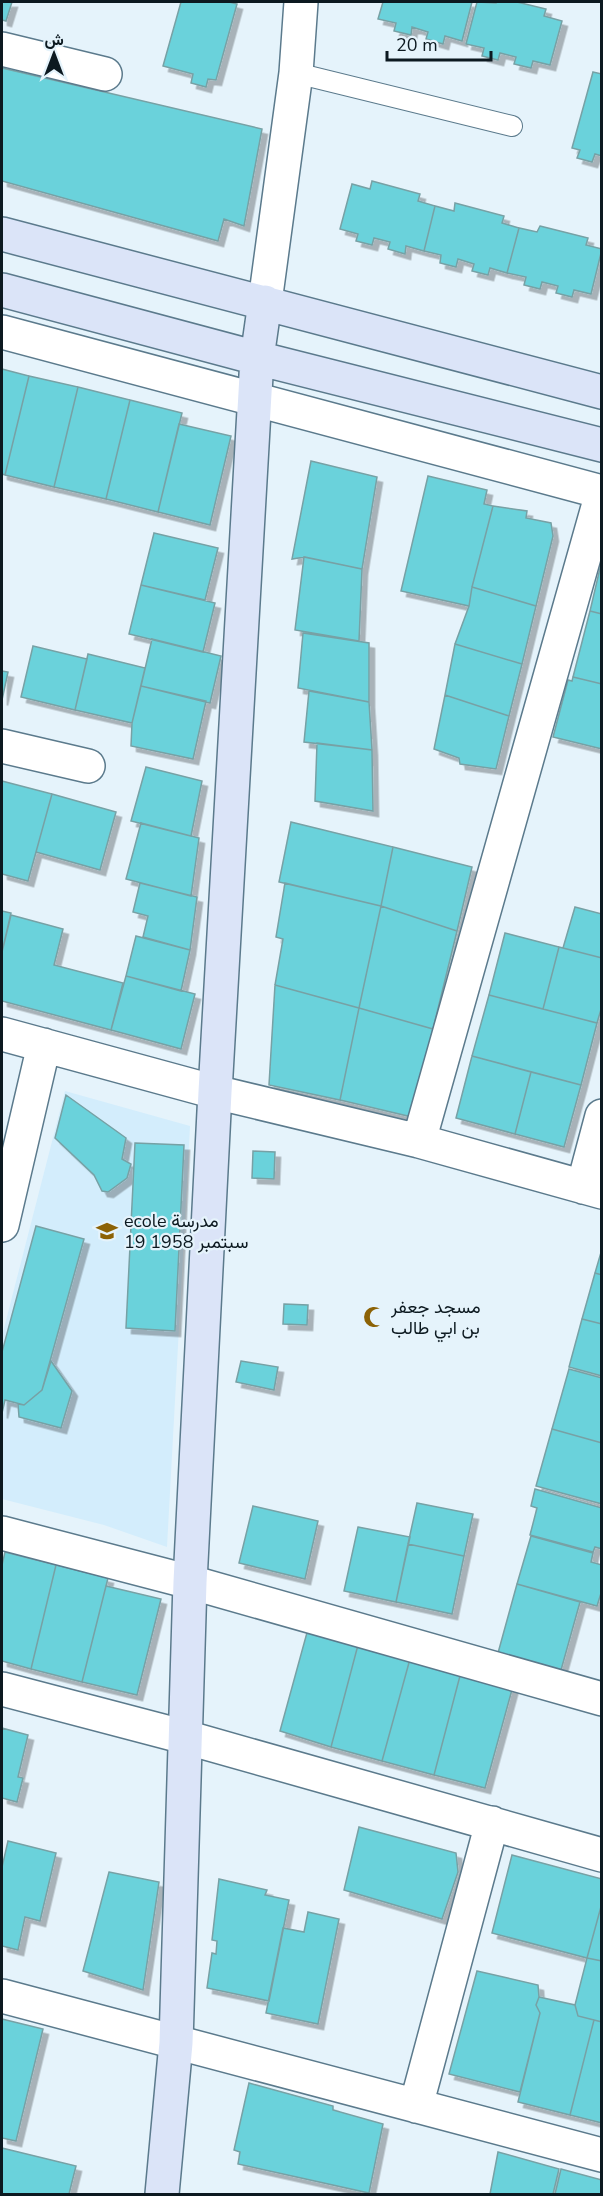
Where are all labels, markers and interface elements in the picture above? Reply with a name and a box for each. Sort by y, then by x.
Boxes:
north arrow [24,24,84,84]
scale bar [387,24,490,62]
text: ش [44,29,64,51]
text: 20 m [396,33,438,57]
place label: ecole مدرسة 19 سبتمبر 1958 [124,1209,248,1254]
school or university icon: ecole مدرسة 19 سبتمبر 1958 [95,1219,119,1243]
place label: مسجد جعفر بن ابي طالب [390,1295,481,1343]
mosque icon: مسجد جعفر بن ابي طالب [362,1305,386,1329]

